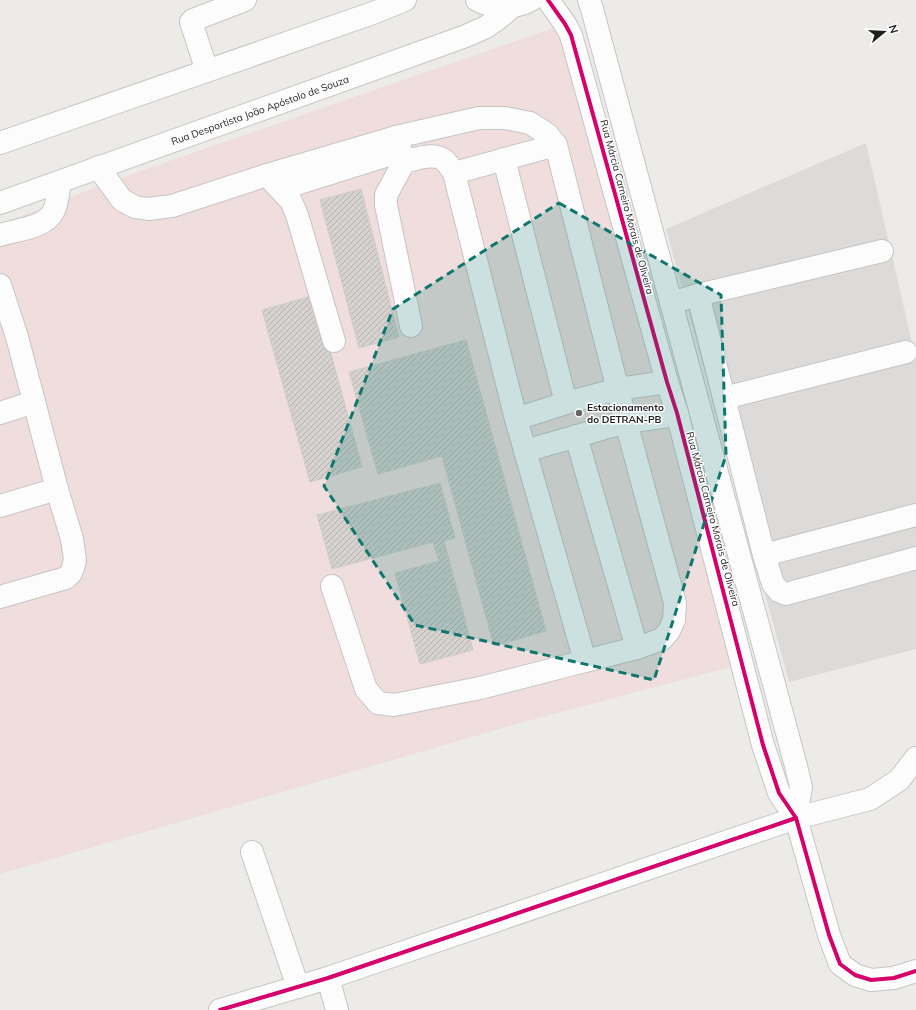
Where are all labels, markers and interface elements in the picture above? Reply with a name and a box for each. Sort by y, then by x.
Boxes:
north arrow [864,12,904,52]
text: N [886,23,901,35]
street label: Rua Desportista João Apóstolo de Souza [169,72,351,148]
street label: Rua Márcia Carneiro Morais de Oliveira [597,118,657,296]
place label: Estacionamento do DETRAN-PB [587,401,664,426]
marker: Estacionamento do DETRAN-PB [574,408,584,418]
street label: Rua Márcia Carneiro Morais de Oliveira [683,430,743,608]

